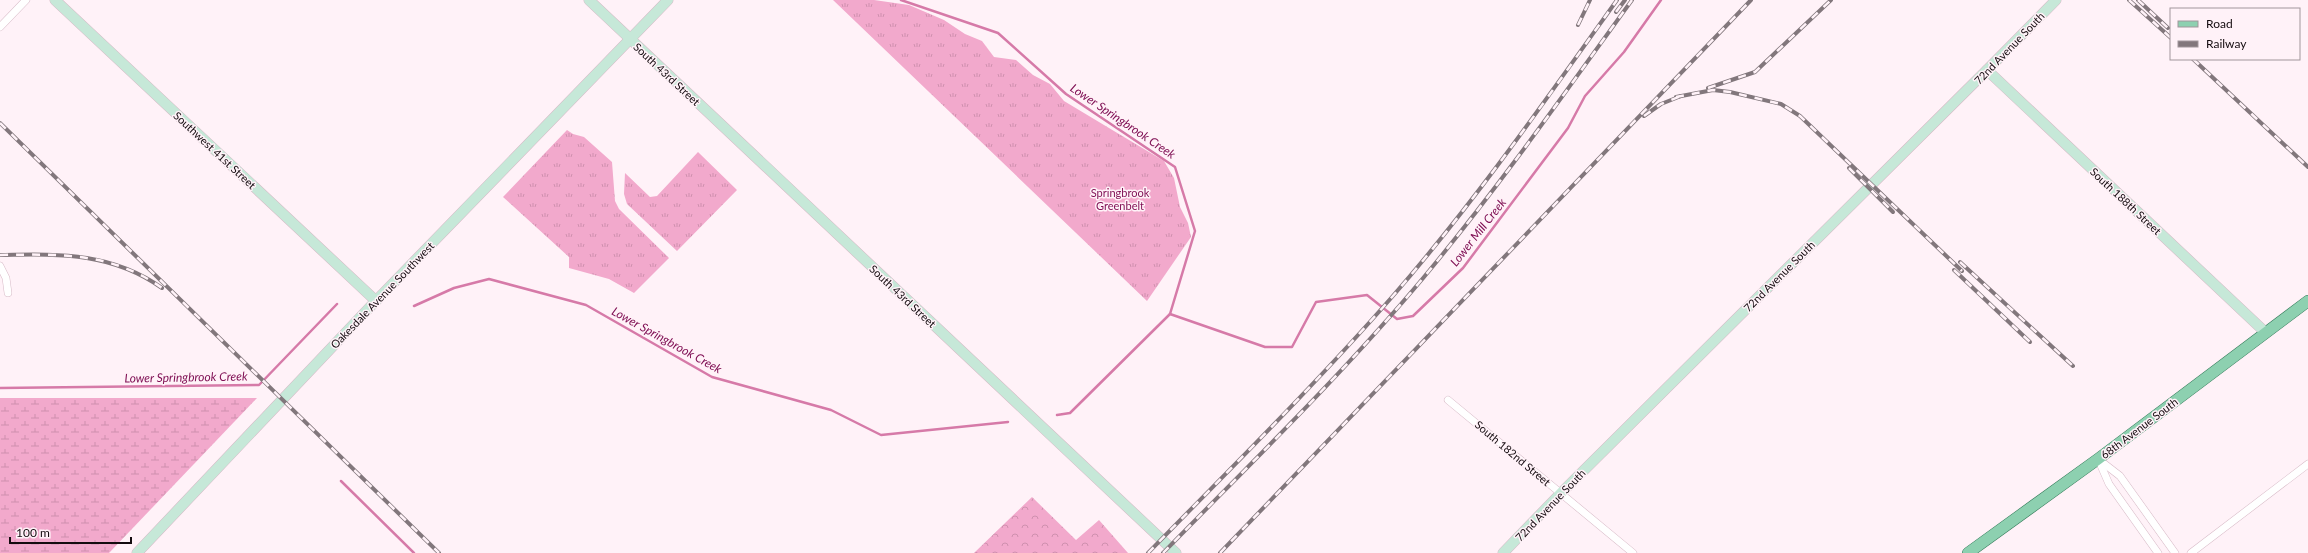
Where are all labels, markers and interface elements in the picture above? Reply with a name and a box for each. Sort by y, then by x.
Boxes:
legend [2170,8,2300,60]
street label: 72nd Avenue South [1971,9,2047,87]
text: Road [2206,16,2233,31]
text: Railway [2206,36,2247,51]
street label: South 43rd Street [631,40,703,108]
water label: Lower Springbrook Creek [1068,80,1179,162]
street label: Southwest 41st Street [171,109,259,191]
street label: South 188th Street [2088,165,2164,237]
park label: Springbrook Greenbelt [1091,186,1150,212]
water label: Lower Mill Creek [1447,195,1509,269]
street label: 72nd Avenue South [1741,238,1817,314]
street label: Oakesdale Avenue Southwest [328,239,436,351]
street label: South 43rd Street [867,262,939,330]
water label: Lower Springbrook Creek [609,304,725,377]
water label: Lower Springbrook Creek [124,368,248,386]
street label: 68th Avenue South [2098,395,2180,461]
street label: South 182nd Street [1473,418,1553,488]
street label: 72nd Avenue South [1512,466,1588,544]
scale bar [10,519,131,545]
text: 100 m [16,525,50,540]

